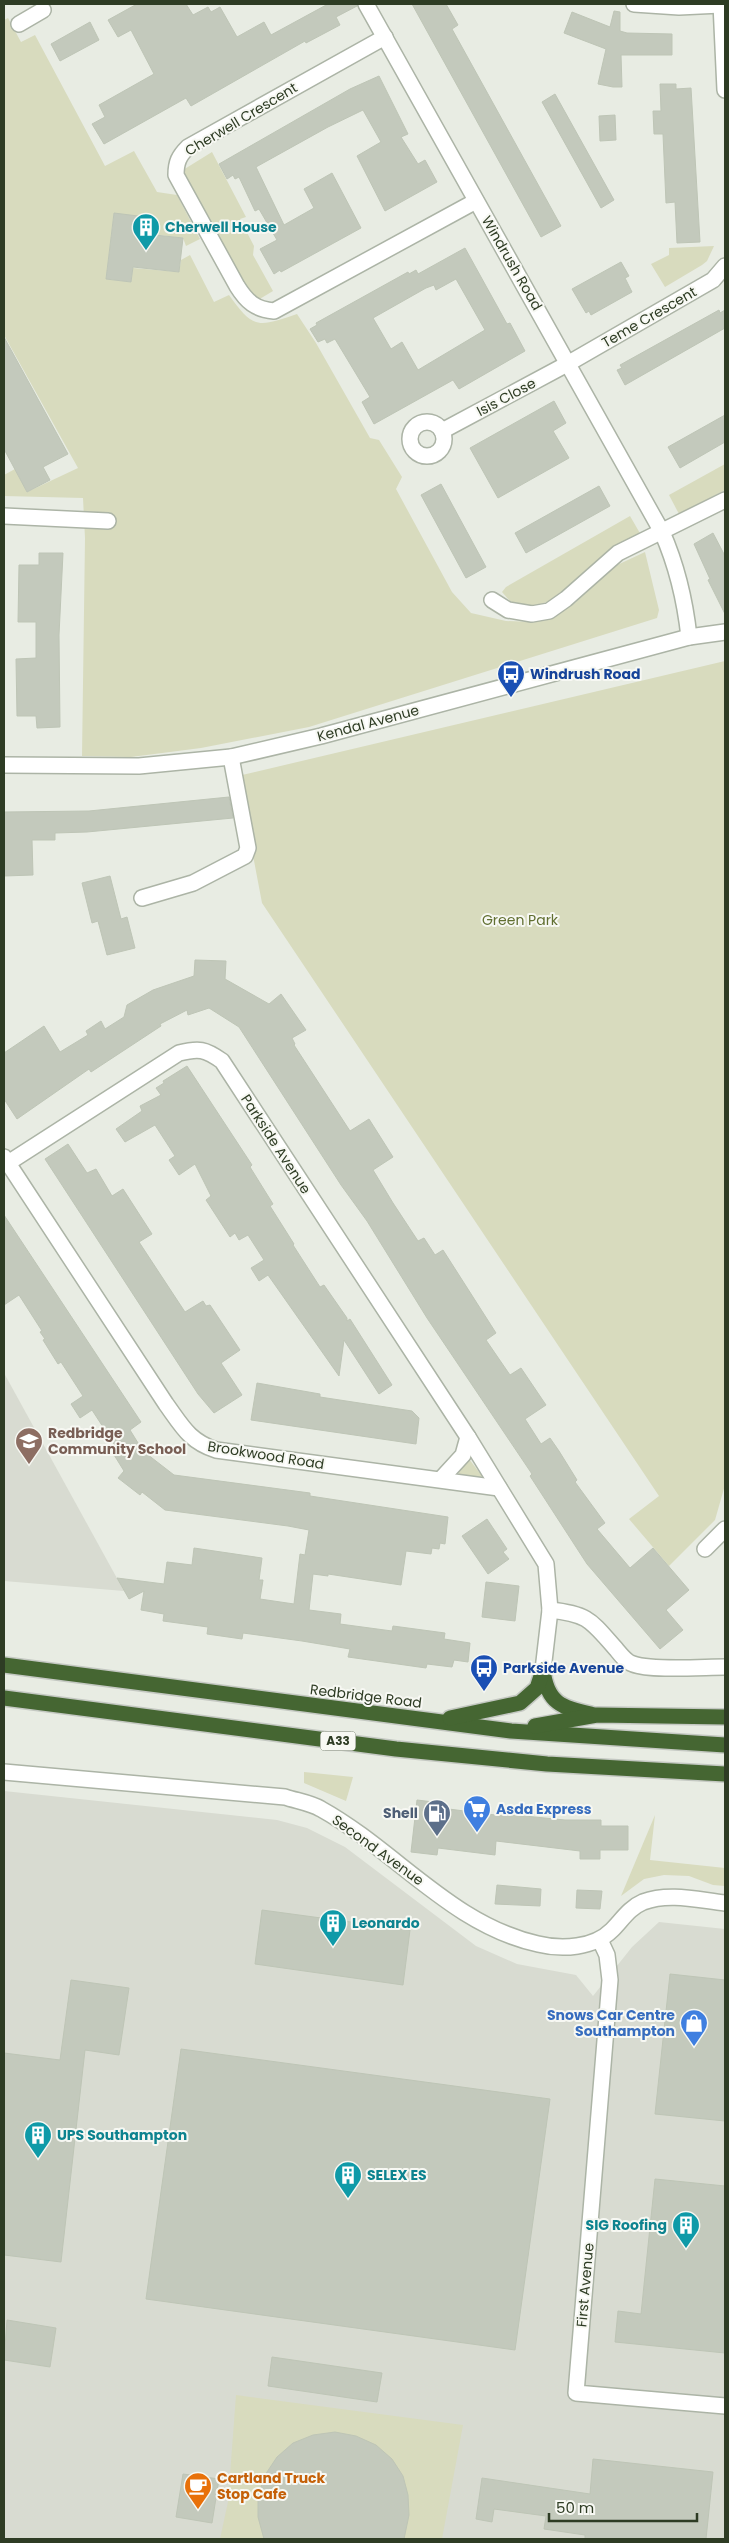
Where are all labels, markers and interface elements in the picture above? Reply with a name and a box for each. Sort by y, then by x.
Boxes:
street label: Cherwell Crescent [181,78,301,160]
building icon: Cherwell House [131,212,161,251]
street label: Windrush Road [477,212,547,314]
place label: Cherwell House [165,217,277,237]
street label: Teme Crescent [598,282,700,352]
street label: Isis Close [473,373,539,421]
bus stop icon: Windrush Road [496,659,526,698]
place label: Windrush Road [530,664,641,684]
street label: Kendal Avenue [315,700,421,746]
park label: Green Park [482,910,559,930]
street label: Parkside Avenue [236,1090,316,1198]
place label: Redbridge Community School [48,1423,186,1459]
school or university icon: Redbridge Community School [14,1426,44,1465]
street label: Brookwood Road [206,1436,326,1474]
bus stop icon: Parkside Avenue [469,1653,499,1692]
place label: Parkside Avenue [503,1658,625,1678]
street label: Redbridge Road [309,1679,423,1713]
road number: A33 [320,1732,356,1750]
supermarket icon: Asda Express [462,1794,492,1833]
fuel station icon: Shell [422,1798,452,1837]
place label: Asda Express [496,1799,592,1819]
place label: Shell [383,1803,418,1823]
street label: Second Avenue [328,1810,428,1890]
building icon: Leonardo [318,1908,348,1947]
place label: Leonardo [352,1913,420,1933]
place label: Snows Car Centre Southampton [547,2005,675,2041]
shop icon: Snows Car Centre Southampton [679,2008,709,2047]
building icon: UPS Southampton [23,2120,53,2159]
place label: UPS Southampton [57,2125,187,2145]
building icon: SELEX ES [333,2160,363,2199]
place label: SELEX ES [367,2165,427,2185]
building icon: SIG Roofing [671,2210,701,2249]
place label: SIG Roofing [586,2215,667,2235]
street label: First Avenue [571,2242,599,2328]
place label: Cartland Truck Stop Cafe [217,2468,326,2504]
cafe icon: Cartland Truck Stop Cafe [183,2471,213,2510]
scale bar [549,2490,696,2522]
text: 50 m [556,2497,594,2518]

